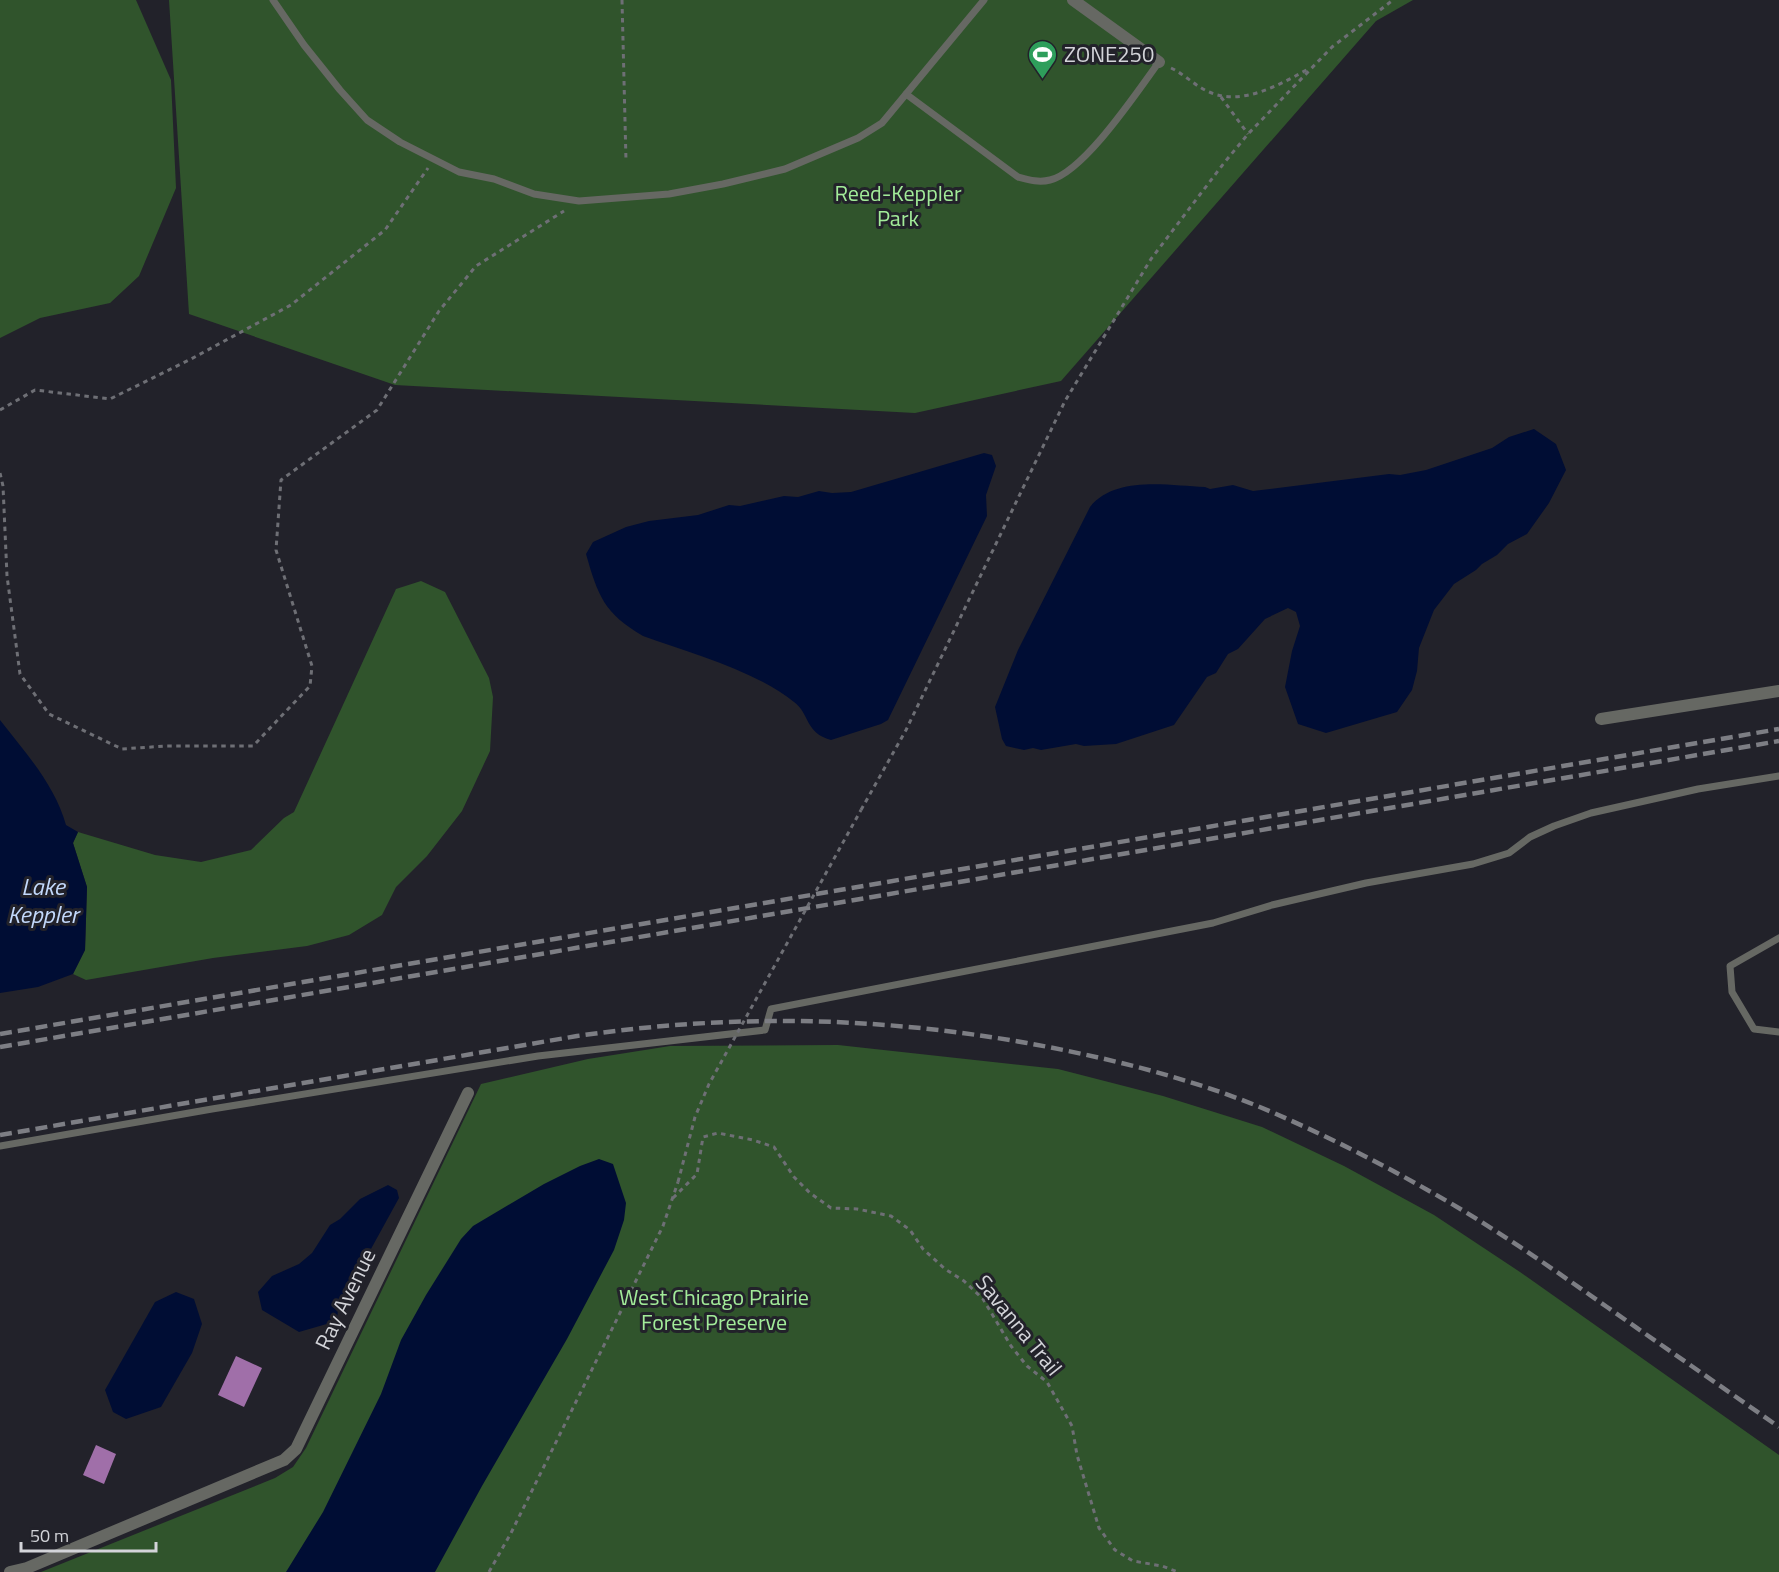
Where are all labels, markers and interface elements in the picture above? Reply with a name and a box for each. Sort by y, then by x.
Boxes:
place label: ZONE250 [1064,37,1154,71]
sports icon: ZONE250 [1027,38,1059,80]
park label: Reed-Keppler Park [834,176,962,235]
water label: Lake Keppler [8,868,82,932]
street label: Ray Avenue [306,1243,384,1355]
street label: Savanna Trail [967,1267,1071,1383]
park label: West Chicago Prairie Forest Preserve [619,1280,809,1339]
scale bar [21,1515,156,1553]
text: 50 m [30,1522,69,1549]

